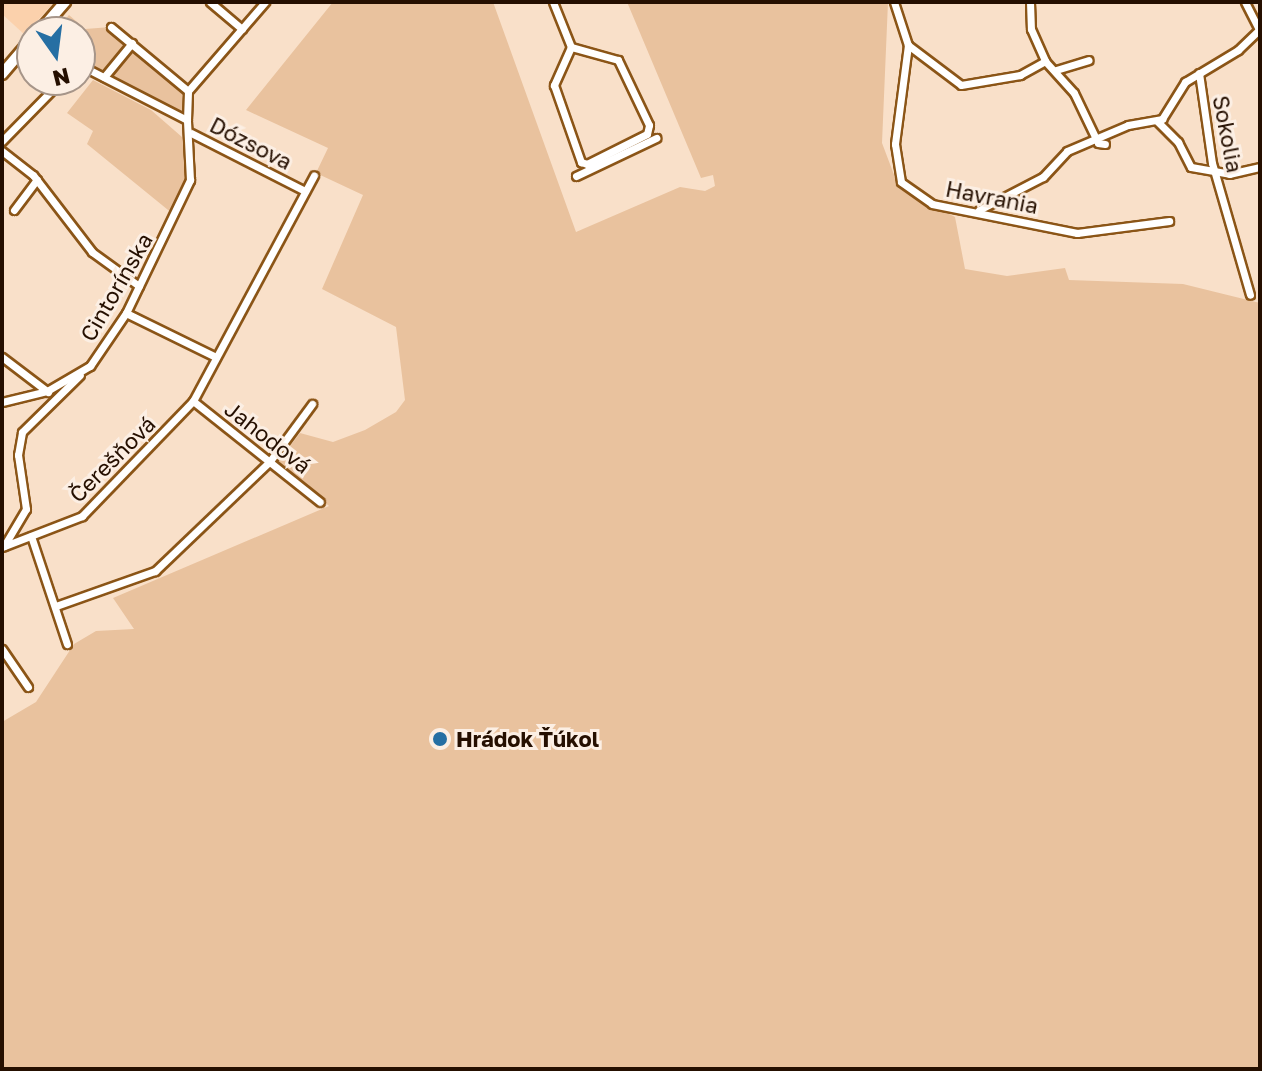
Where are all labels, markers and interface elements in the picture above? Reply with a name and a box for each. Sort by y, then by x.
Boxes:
north arrow [16,16,96,96]
text: N [50,63,73,93]
street label: Sokolia [1208,93,1248,175]
street label: Dózsova [206,111,296,175]
street label: Havrania [944,175,1040,219]
street label: Cintorínska [74,228,158,346]
street label: Jahodová [220,395,316,479]
street label: Čerešňová [63,410,161,508]
place label: Hrádok Ťúkol [456,726,599,752]
marker: Hrádok Ťúkol [431,730,449,748]

